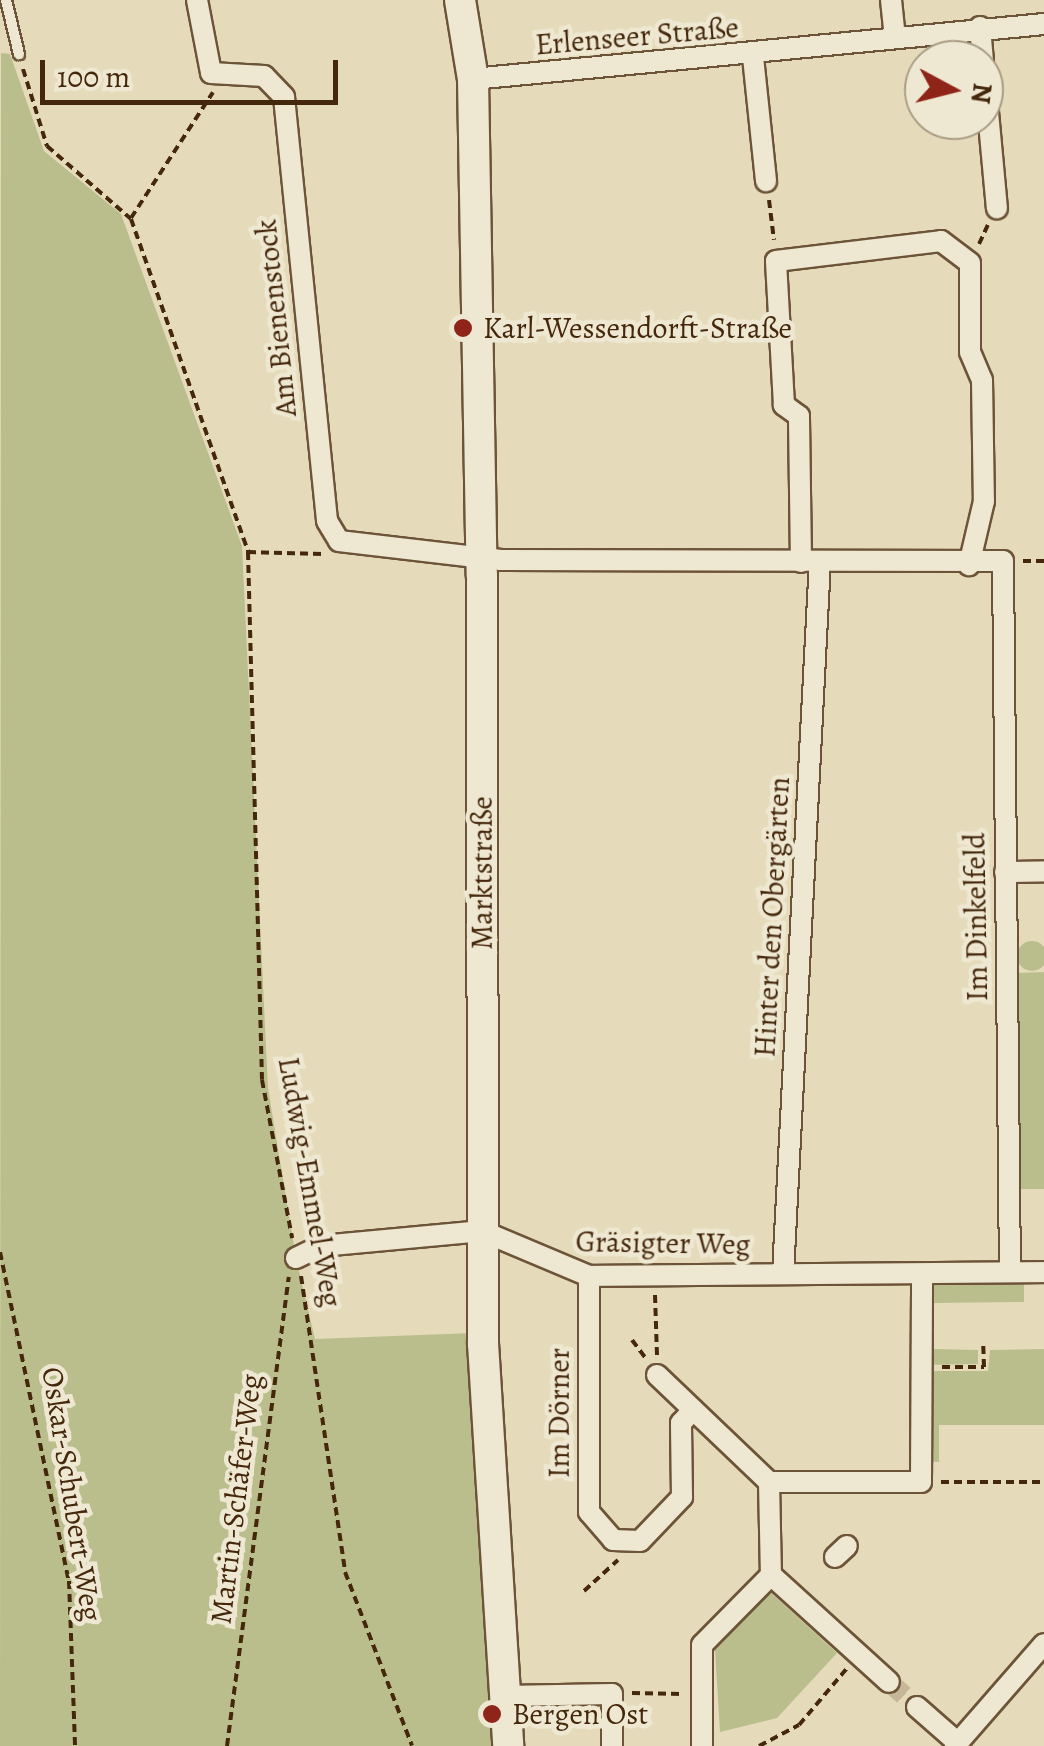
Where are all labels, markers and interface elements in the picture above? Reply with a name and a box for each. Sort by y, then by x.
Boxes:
street label: Erlenseer Straße [534,9,740,63]
scale bar [45,40,342,102]
north arrow [904,40,1004,140]
text: 100 m [57,57,130,97]
text: N [962,81,1002,106]
street label: Am Bienenstock [248,218,304,418]
place label: Karl-Wessendorft-Straße [483,310,792,346]
marker: Karl-Wessendorft-Straße [452,317,474,339]
street label: Hinter den Obergärten [747,776,797,1058]
street label: Marktstraße [464,796,500,950]
street label: Im Dinkelfeld [957,832,995,1002]
street label: Ludwig-Emmel-Weg [270,1054,350,1310]
street label: Gräsigter Weg [575,1223,751,1263]
street label: Im Dörner [541,1348,577,1478]
street label: Oskar-Schubert-Weg [34,1364,110,1624]
street label: Martin-Schäfer-Weg [203,1372,269,1626]
place label: Bergen Ost [512,1696,648,1732]
marker: Bergen Ost [481,1703,503,1725]

